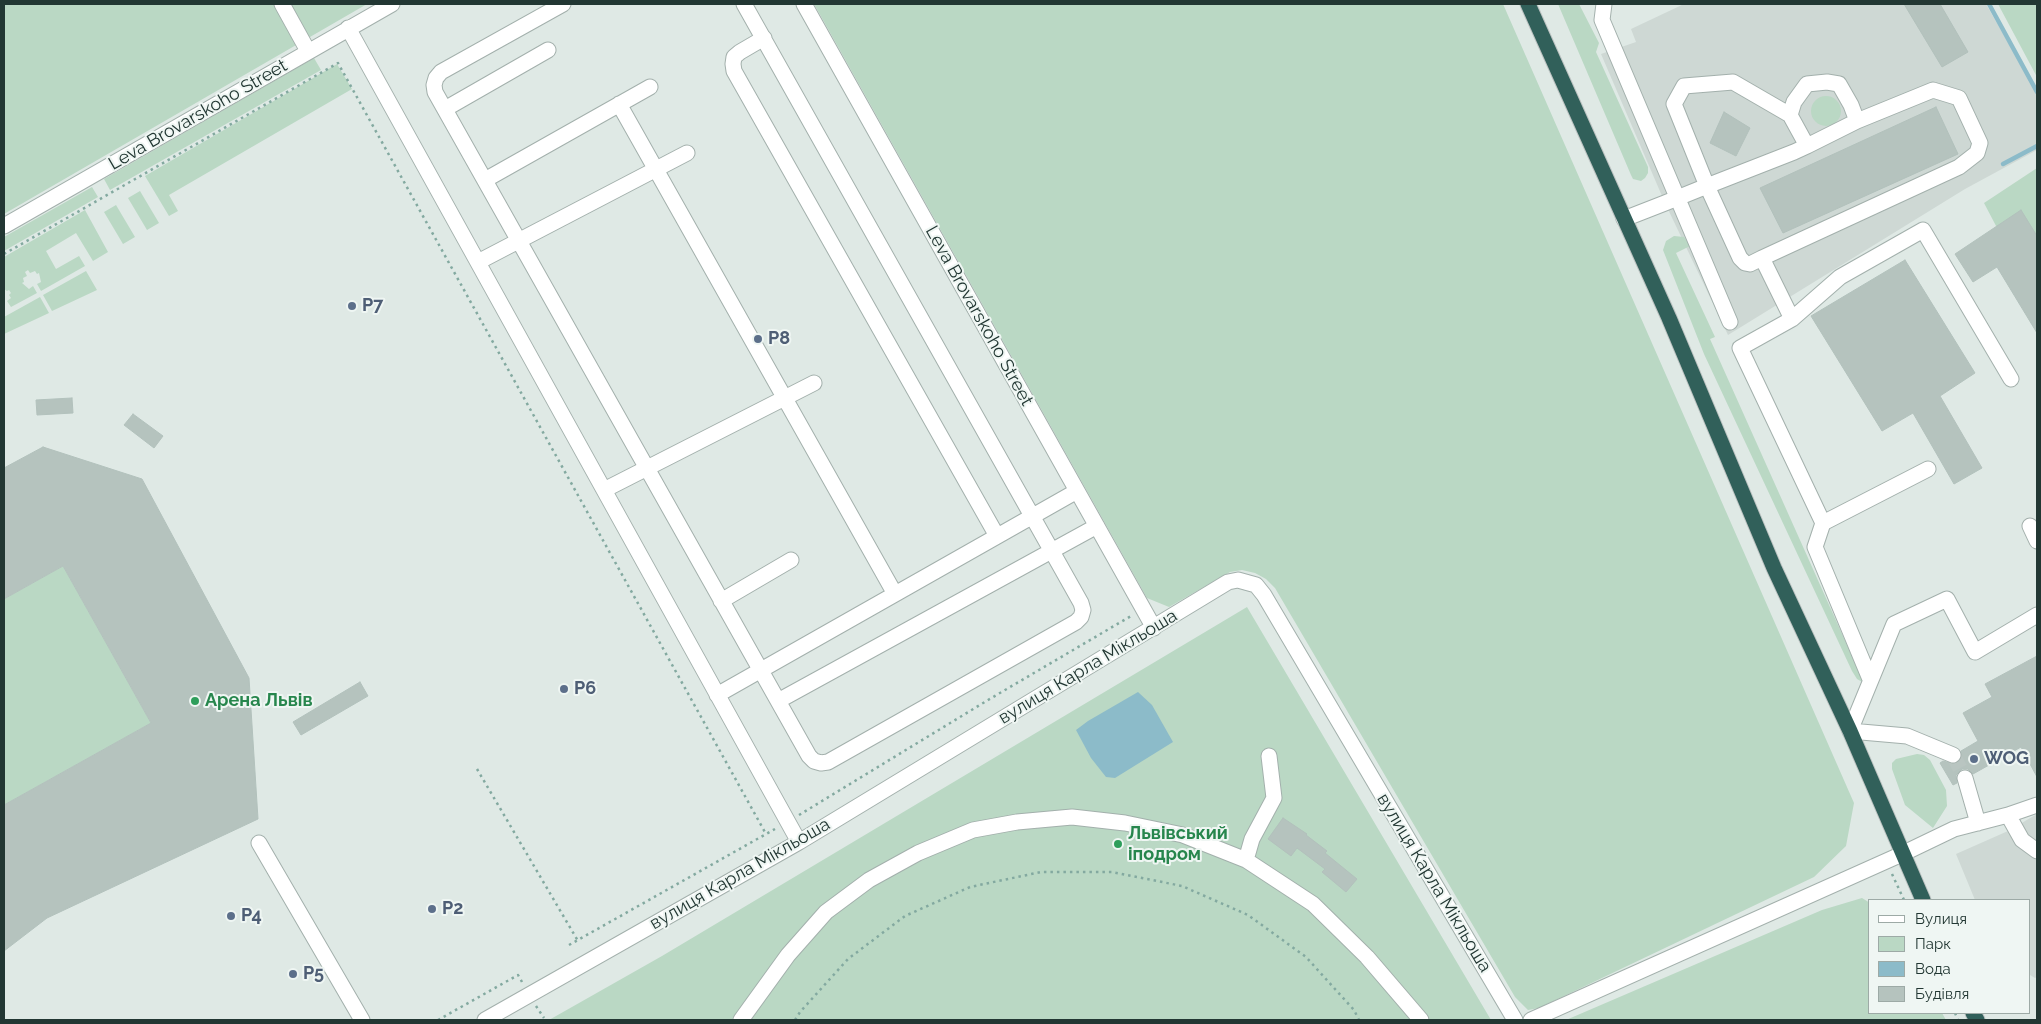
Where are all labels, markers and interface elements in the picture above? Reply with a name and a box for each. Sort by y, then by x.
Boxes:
street label: Leva Brovarskoho Street [105,55,291,175]
street label: Leva Brovarskoho Street [920,222,1038,410]
place label: P7 [362,295,383,317]
marker: P7 [346,300,358,312]
place label: P8 [768,328,790,350]
marker: P8 [752,333,764,345]
street label: вулиця Карла Мікльоша [995,605,1181,729]
place label: P6 [574,678,596,700]
marker: P6 [558,683,570,695]
place label: Арена Львів [205,690,313,712]
marker: Арена Львів [189,695,201,707]
place label: WOG [1984,748,2029,770]
marker: WOG [1968,753,1980,765]
street label: вулиця Карла Мікльоша [1372,790,1496,976]
street label: вулиця Карла Мікльоша [646,813,834,935]
place label: Львівський іподром [1128,823,1228,866]
marker: Львівський іподром [1112,838,1124,850]
place label: P2 [442,898,463,920]
legend [1868,899,2031,1014]
marker: P2 [426,903,438,915]
place label: P4 [241,905,262,927]
marker: P4 [225,910,237,922]
text: Вулиця [1915,910,1967,928]
text: Парк [1915,935,1951,953]
text: Вода [1915,960,1951,978]
place label: P5 [303,963,324,985]
marker: P5 [287,968,299,980]
text: Будівля [1915,985,1969,1003]

